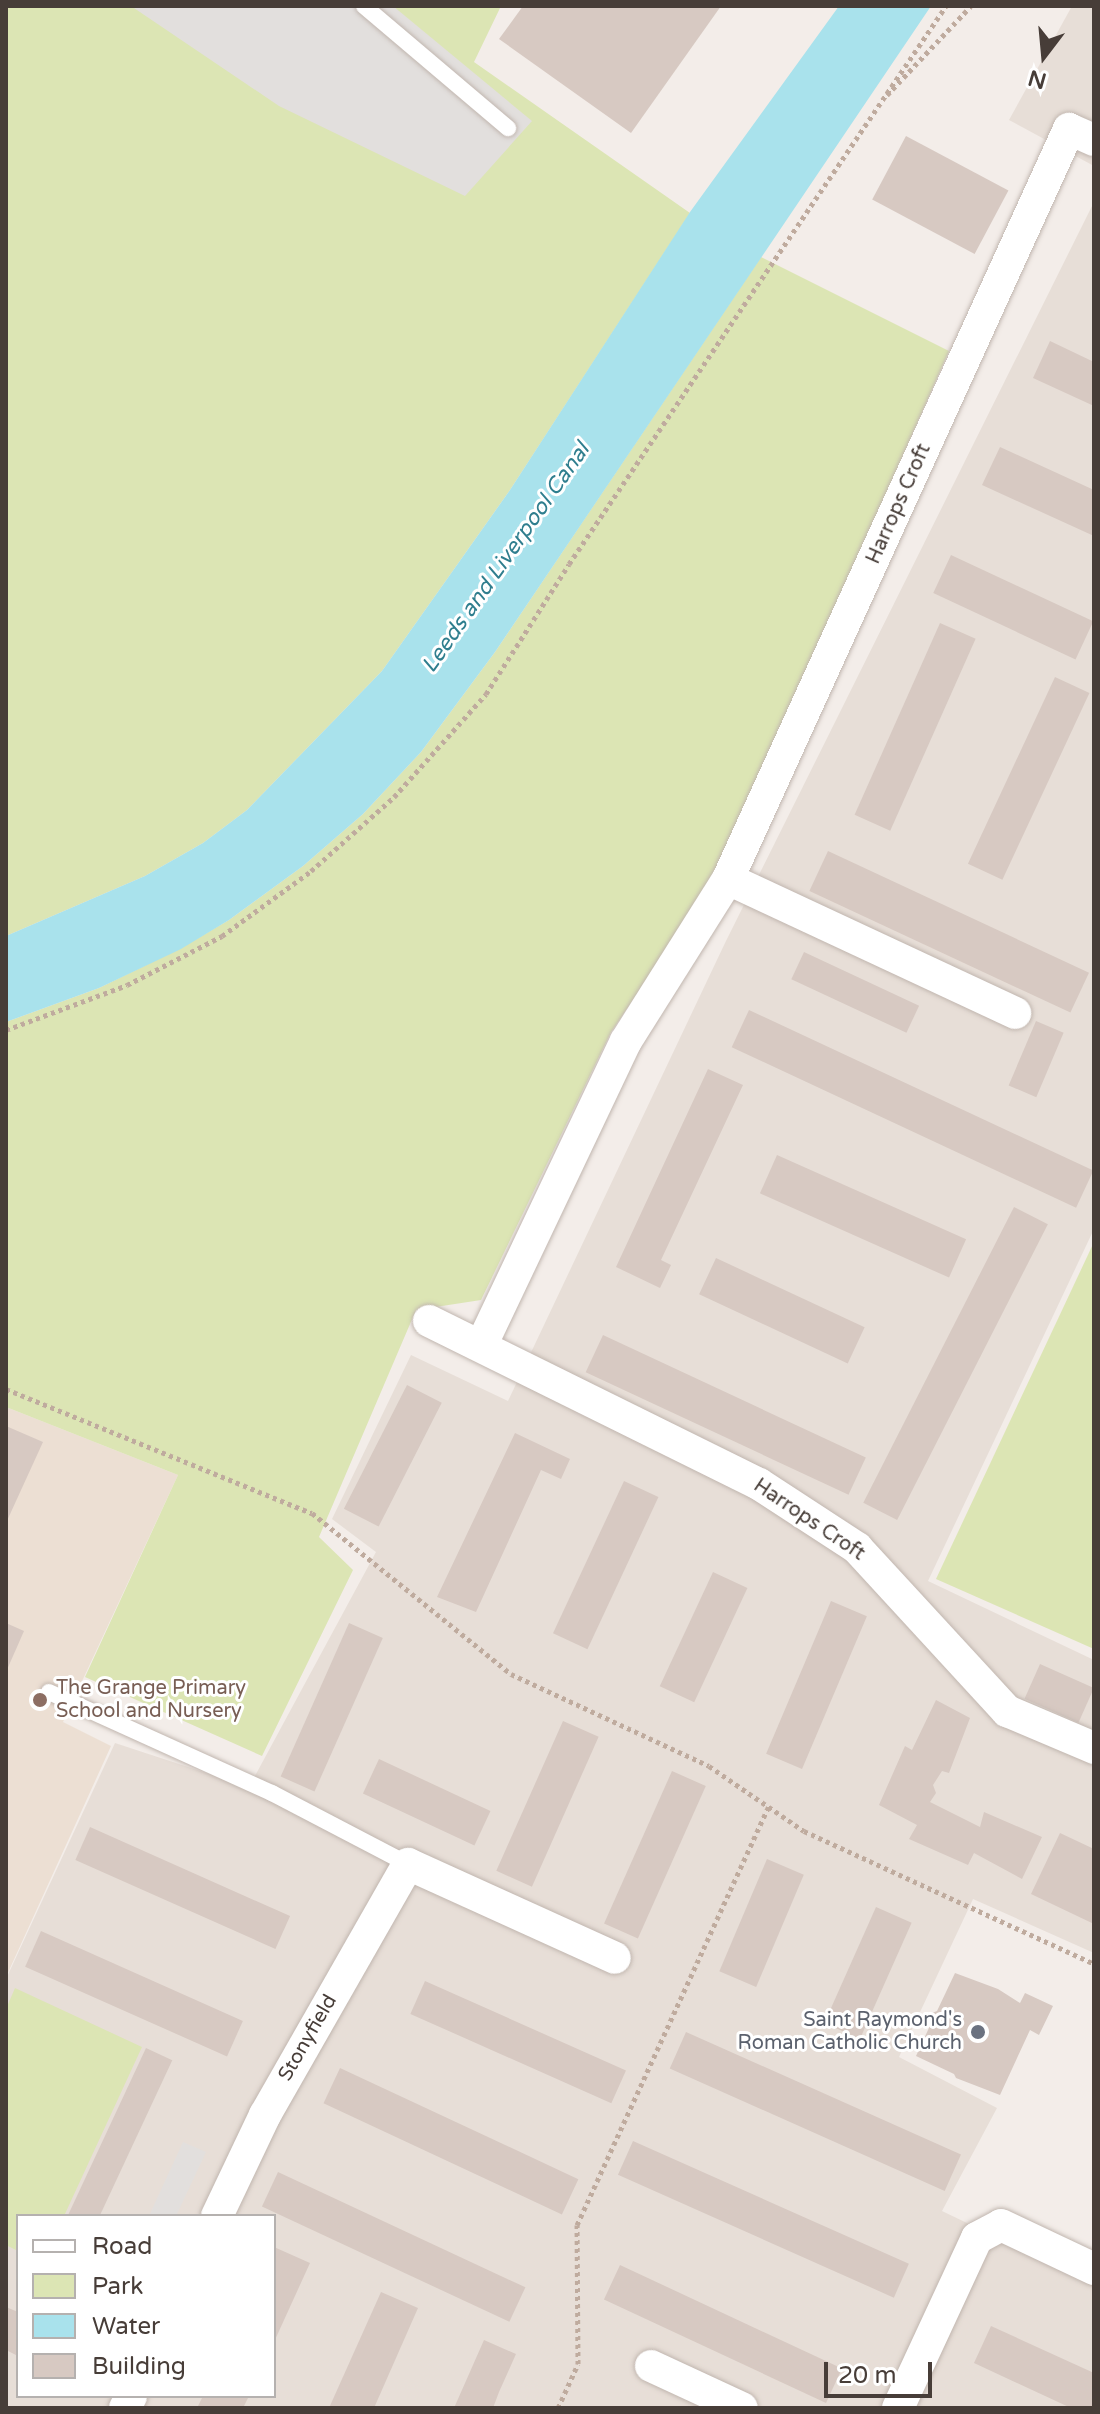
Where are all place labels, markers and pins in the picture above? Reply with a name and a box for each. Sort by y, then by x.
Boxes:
place label: The Grange Primary School and Nursery [56,1676,246,1723]
marker: The Grange Primary School and Nursery [31,1691,49,1709]
place label: Saint Raymond's Roman Catholic Church [738,2008,962,2055]
marker: Saint Raymond's Roman Catholic Church [969,2023,987,2041]

